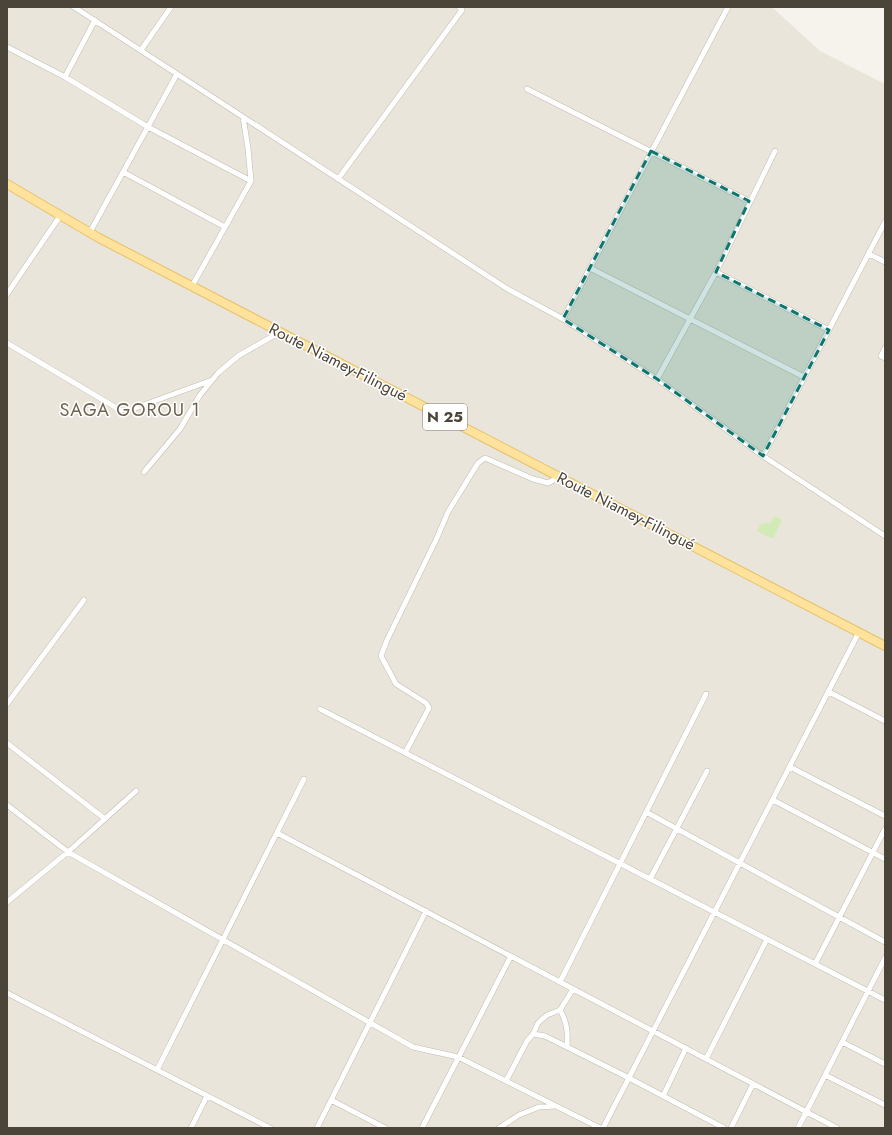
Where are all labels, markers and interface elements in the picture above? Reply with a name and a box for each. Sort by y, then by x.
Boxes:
street label: Route Niamey-Filingué [265,317,411,407]
district label: SAGA GOROU 1 [59,397,201,423]
road number: N 25 [423,404,467,430]
street label: Route Niamey-Filingué [553,466,699,556]

